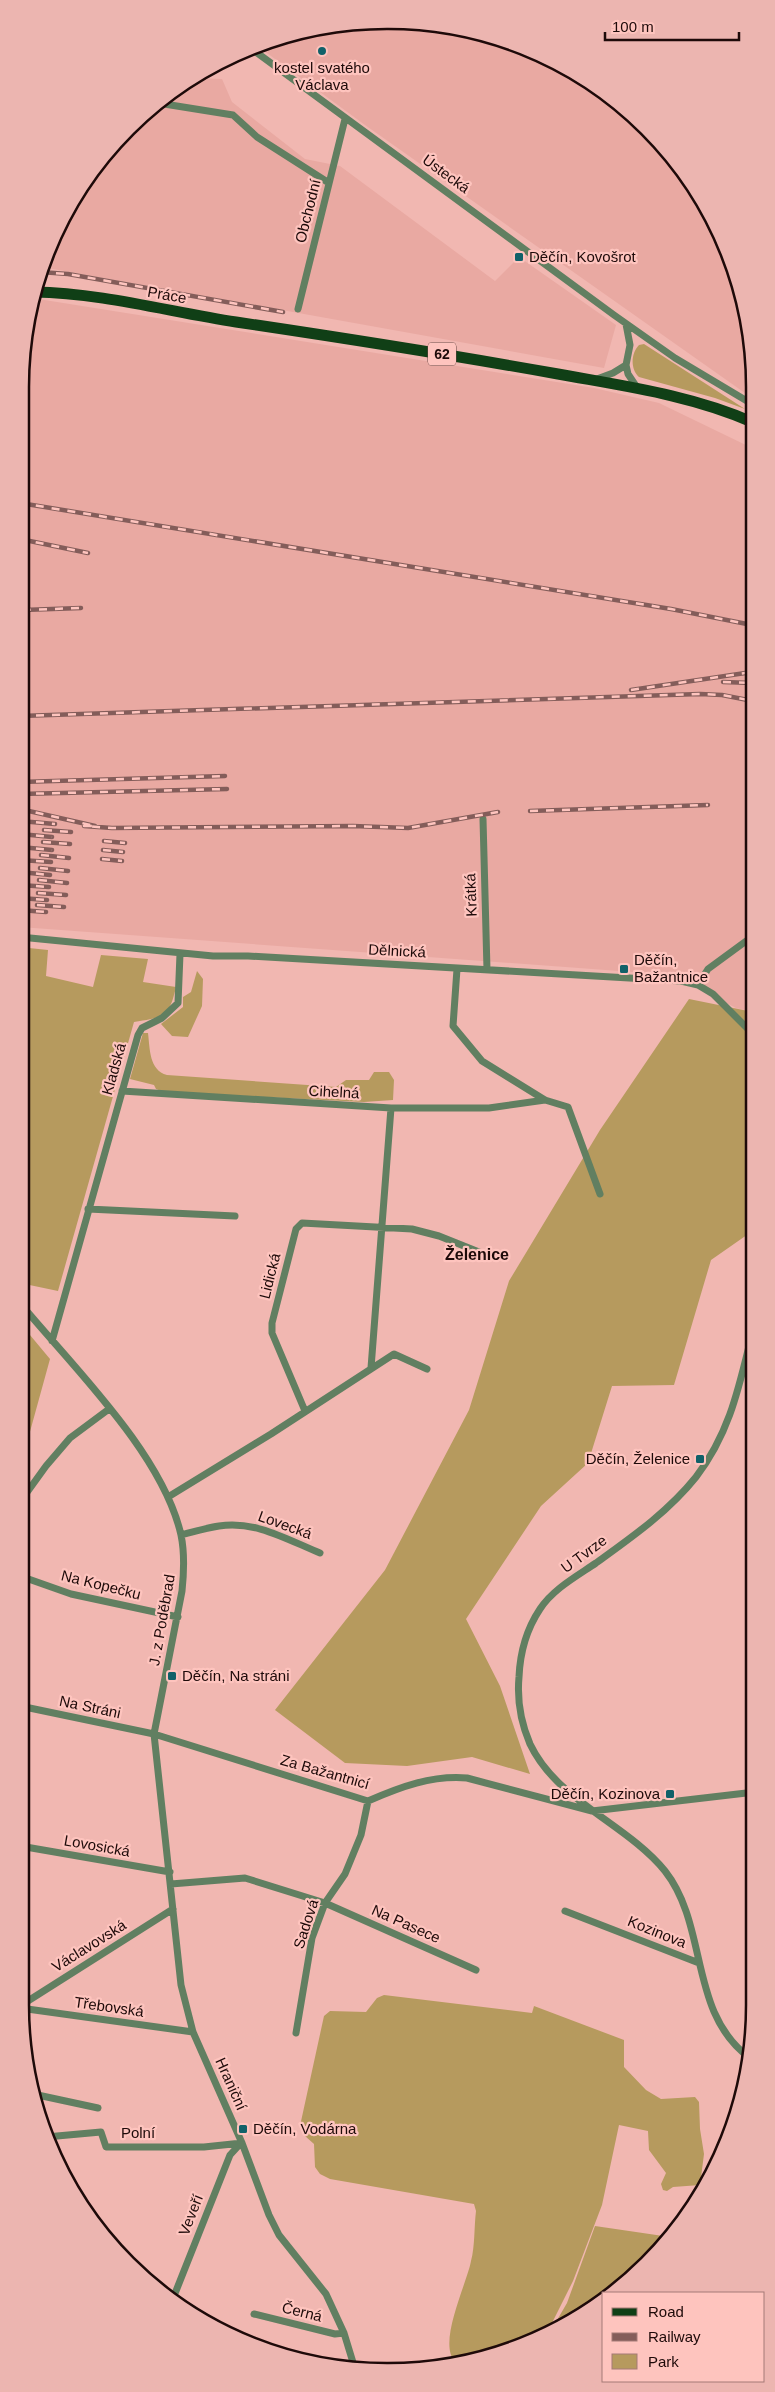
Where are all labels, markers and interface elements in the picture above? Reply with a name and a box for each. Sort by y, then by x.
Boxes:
scale bar [605,10,739,42]
text: 100 m [612,18,654,35]
marker: kostel svatého Václava [316,45,328,57]
place label: kostel svatého Václava [274,59,370,93]
street label: Ústecká [419,151,474,197]
street label: Obchodní [291,176,324,244]
place label: Děčín, Kovošrot [529,248,637,265]
marker: Děčín, Kovošrot [513,251,525,263]
street label: Práce [146,283,188,306]
road number: 62 [428,342,456,366]
street label: Krátká [461,872,480,917]
street label: Dělnická [368,941,427,961]
place label: Děčín, Bažantnice [634,951,708,985]
marker: Děčín, Bažantnice [618,963,630,975]
street label: Kladská [98,1040,129,1097]
street label: Cihelná [308,1082,361,1101]
district label: Želenice [445,1245,509,1263]
street label: Lidická [256,1251,284,1301]
place label: Děčín, Želenice [586,1450,690,1467]
marker: Děčín, Želenice [694,1453,706,1465]
street label: Lovecká [256,1507,315,1542]
street label: U Tvrze [558,1531,610,1576]
street label: Na Kopečku [59,1566,143,1603]
street label: J. z Poděbrad [145,1573,178,1667]
place label: Děčín, Na stráni [182,1667,290,1684]
marker: Děčín, Na stráni [166,1670,178,1682]
street label: Na Stráni [58,1692,122,1721]
street label: Za Bažantnicí [279,1751,372,1793]
place label: Děčín, Kozinova [551,1785,661,1802]
marker: Děčín, Kozinova [664,1788,676,1800]
street label: Lovosická [63,1831,132,1860]
street label: Sadová [290,1896,322,1951]
street label: Na Pasece [369,1901,443,1946]
street label: Kozinova [625,1912,690,1951]
street label: Václavovská [49,1916,129,1975]
street label: Třebovská [73,1993,146,2020]
street label: Hraniční [212,2055,251,2114]
place label: Děčín, Vodárna [253,2120,357,2137]
marker: Děčín, Vodárna [237,2123,249,2135]
street label: Polní [121,2124,156,2141]
street label: Veveří [175,2191,206,2238]
legend [602,2292,765,2382]
street label: Černá [280,2298,325,2325]
text: Road [648,2303,684,2320]
text: Railway [648,2328,701,2345]
text: Park [648,2353,679,2370]

